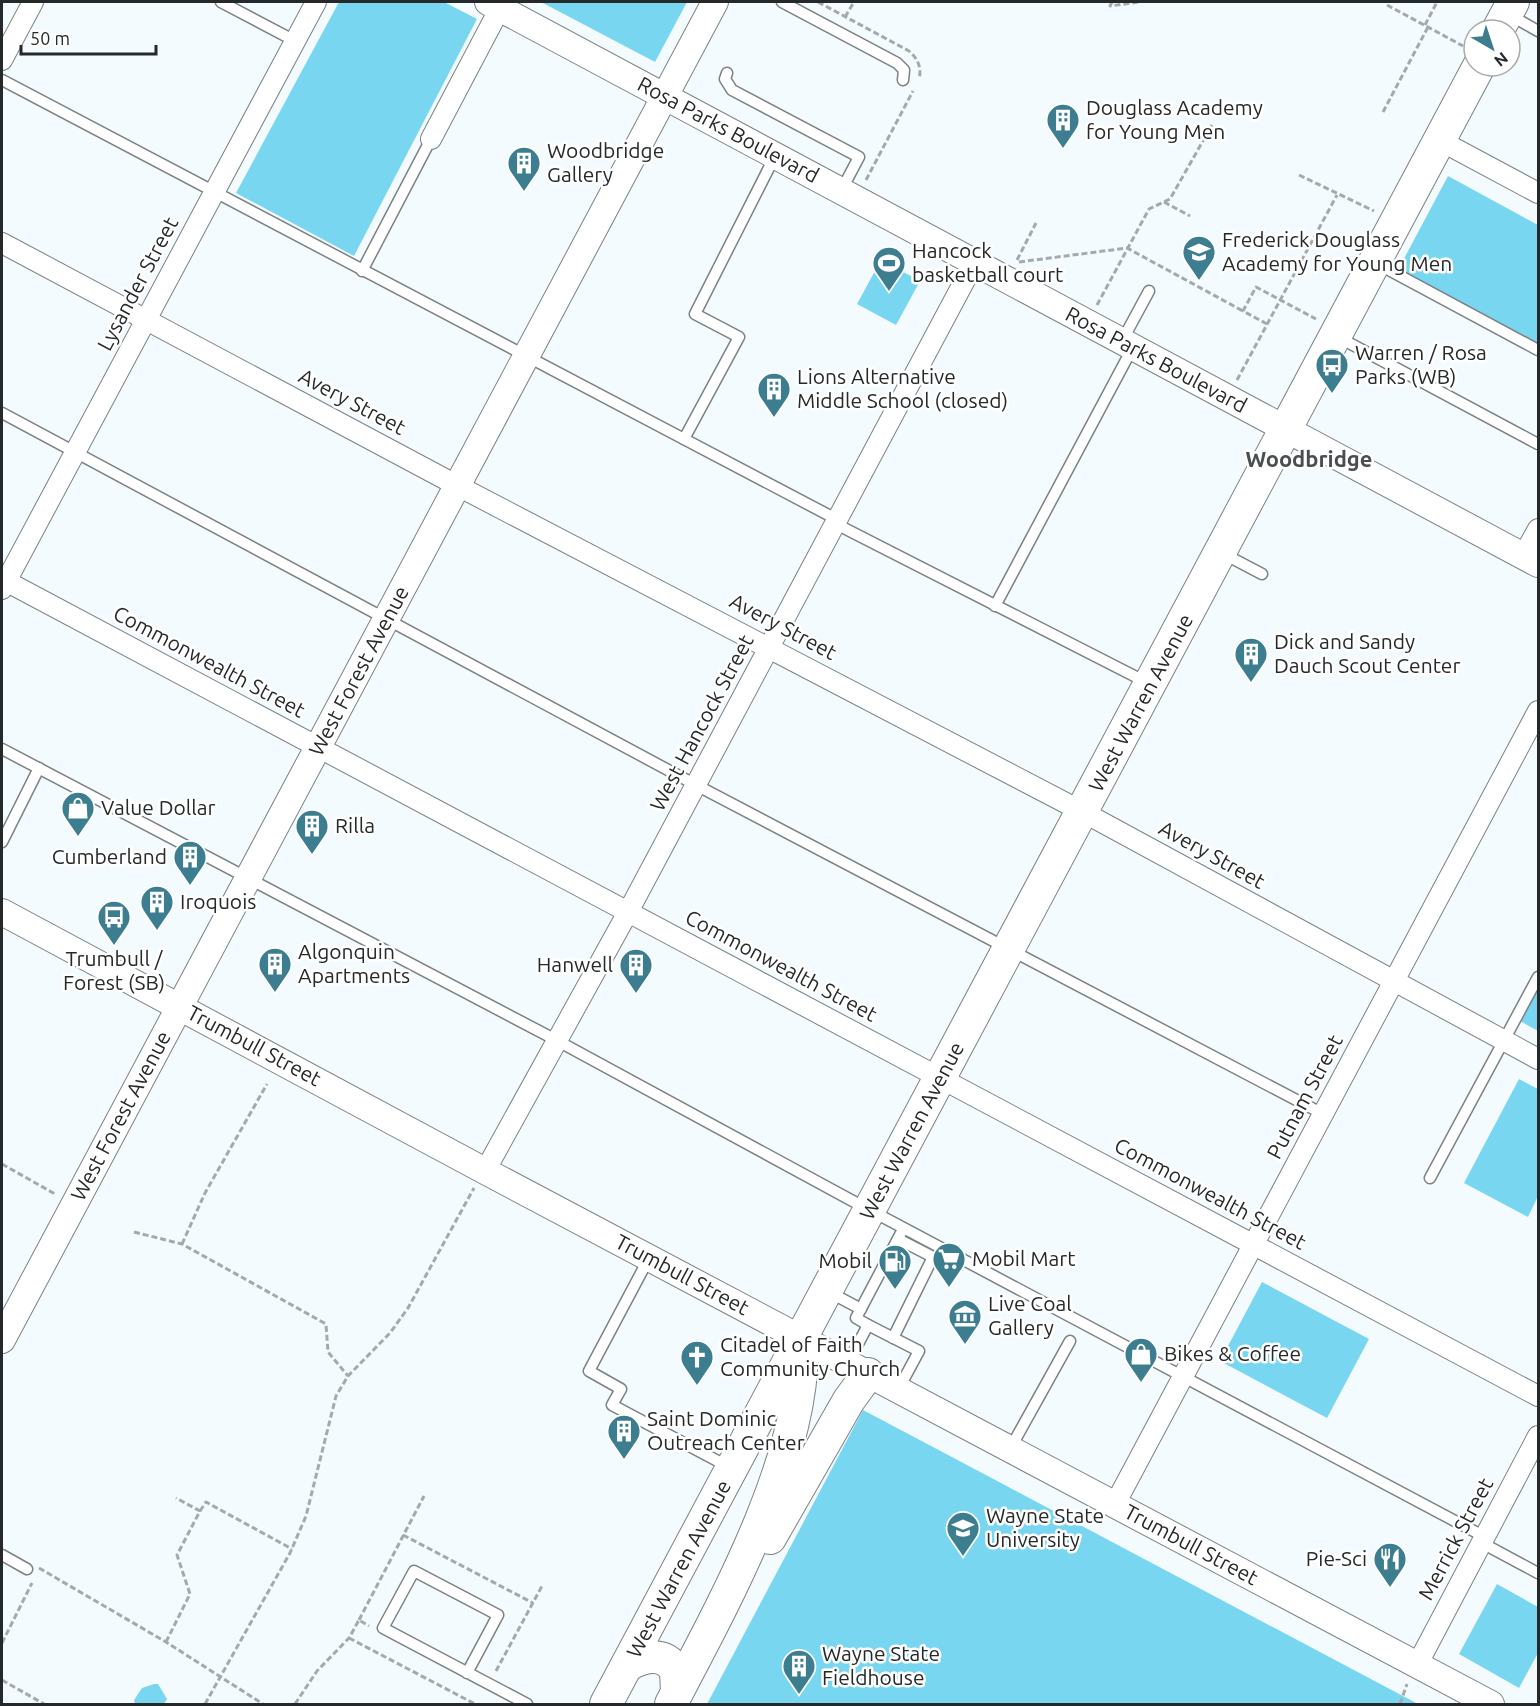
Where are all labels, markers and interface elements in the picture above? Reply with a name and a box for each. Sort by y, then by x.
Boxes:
scale bar [21,18,156,56]
north arrow [1462,18,1522,78]
text: 50 m [30,28,70,48]
text: N [1491,49,1512,70]
street label: Rosa Parks Boulevard [634,71,823,187]
place label: Douglass Academy for Young Men [1086,95,1263,143]
building icon: Douglass Academy for Young Men [1045,102,1081,149]
place label: Woodbridge Gallery [547,138,664,186]
building icon: Woodbridge Gallery [506,145,542,192]
street label: Lysander Street [92,213,182,354]
place label: Frederick Douglass Academy for Young Men [1222,227,1452,275]
school or university icon: Frederick Douglass Academy for Young Men [1181,234,1217,281]
place label: Hancock basketball court [912,238,1063,286]
sports icon: Hancock basketball court [871,245,907,292]
street label: Rosa Parks Boulevard [1062,301,1251,417]
place label: Warren / Rosa Parks (WB) [1355,340,1487,388]
bus stop icon: Warren / Rosa Parks (WB) [1314,347,1350,394]
street label: Avery Street [295,363,410,439]
place label: Lions Alternative Middle School (closed) [797,364,1008,412]
building icon: Lions Alternative Middle School (closed) [756,371,792,418]
district label: Woodbridge [1246,446,1372,471]
street label: West Forest Avenue [303,582,413,759]
street label: Avery Street [726,588,841,664]
street label: Commonwealth Street [110,600,309,722]
street label: West Warren Avenue [1083,610,1197,795]
place label: Dick and Sandy Dauch Scout Center [1274,629,1460,677]
street label: West Hancock Street [644,630,758,815]
building icon: Dick and Sandy Dauch Scout Center [1233,636,1269,683]
shop icon: Value Dollar [60,790,96,837]
place label: Value Dollar [101,795,216,819]
building icon: Rilla [294,808,330,855]
place label: Rilla [335,813,375,837]
street label: Avery Street [1155,815,1270,893]
building icon: Cumberland [172,839,208,886]
place label: Cumberland [52,844,167,868]
building icon: Iroquois [139,884,175,931]
place label: Iroquois [180,889,256,913]
bus stop icon: Trumbull / Forest (SB) [96,899,132,946]
street label: Commonwealth Street [682,904,881,1026]
place label: Algonquin Apartments [298,939,410,987]
place label: Trumbull / Forest (SB) [63,946,165,994]
building icon: Algonquin Apartments [257,946,293,993]
building icon: Hanwell [618,947,654,994]
place label: Hanwell [537,952,613,976]
street label: Trumbull Street [184,1000,325,1090]
street label: West Forest Avenue [65,1027,175,1204]
street label: Putnam Street [1261,1030,1347,1163]
street label: West Warren Avenue [854,1038,968,1223]
street label: Commonwealth Street [1111,1132,1310,1254]
street label: Trumbull Street [612,1229,753,1319]
supermarket icon: Mobil Mart [931,1241,967,1288]
fuel station icon: Mobil [877,1243,913,1290]
place label: Mobil Mart [972,1246,1076,1270]
place label: Mobil [819,1248,872,1272]
place label: Live Coal Gallery [988,1291,1072,1339]
museum icon: Live Coal Gallery [947,1298,983,1345]
place label: Citadel of Faith Community Church [720,1332,900,1380]
shop icon: Bikes & Coffee [1123,1336,1159,1383]
church icon: Citadel of Faith Community Church [679,1339,715,1386]
place label: Bikes & Coffee [1164,1341,1301,1365]
place label: Saint Dominic Outreach Center [647,1406,805,1454]
building icon: Saint Dominic Outreach Center [606,1413,642,1460]
street label: Merrick Street [1413,1473,1497,1604]
street label: West Warren Avenue [621,1476,735,1661]
street label: Trumbull Street [1121,1499,1262,1589]
place label: Wayne State University [986,1503,1104,1551]
school or university icon: Wayne State University [945,1510,981,1557]
restaurant icon: Pie-Sci [1372,1541,1408,1588]
place label: Pie-Sci [1306,1546,1367,1570]
place label: Wayne State Fieldhouse [822,1641,940,1689]
building icon: Wayne State Fieldhouse [781,1648,817,1695]

